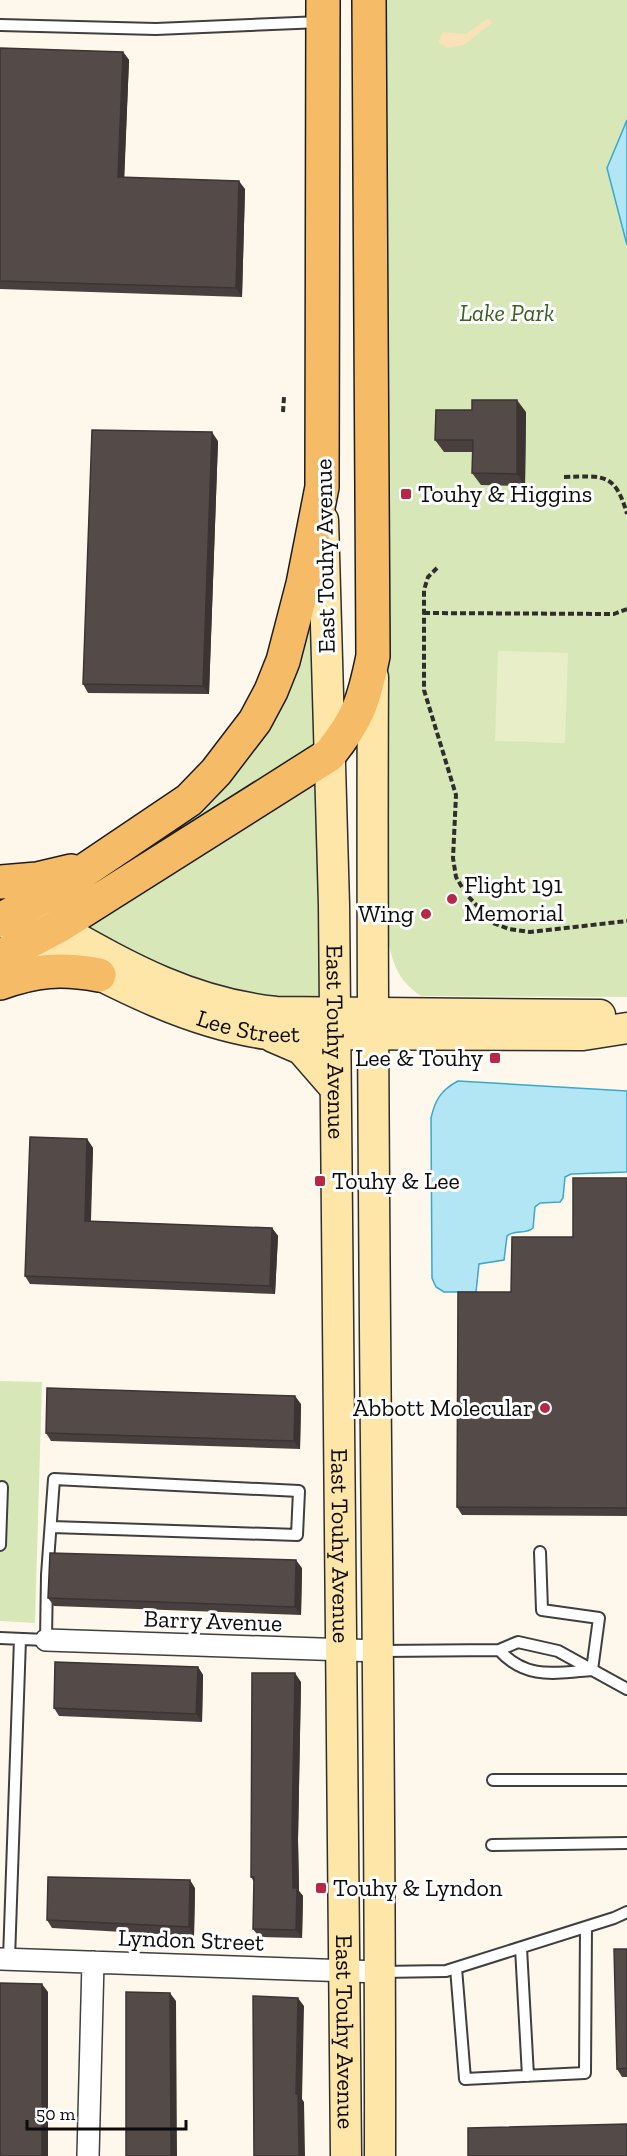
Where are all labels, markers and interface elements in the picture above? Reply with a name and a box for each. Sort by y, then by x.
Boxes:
park label: Lake Park [459,298,555,327]
street label: East Touhy Avenue [308,458,341,654]
place label: Touhy & Higgins [418,479,592,508]
marker: Touhy & Higgins [399,487,413,501]
place label: Flight 191 Memorial [464,870,564,927]
marker: Flight 191 Memorial [445,892,459,906]
place label: Wing [358,899,414,928]
marker: Wing [419,907,433,921]
street label: East Touhy Avenue [320,944,351,1139]
street label: Lee Street [193,1003,300,1048]
place label: Lee & Touhy [355,1043,484,1072]
marker: Lee & Touhy [488,1051,502,1065]
place label: Touhy & Lee [332,1166,460,1195]
marker: Touhy & Lee [313,1174,327,1188]
place label: Abbott Molecular [353,1393,533,1422]
marker: Abbott Molecular [538,1401,552,1415]
street label: East Touhy Avenue [325,1448,356,1643]
street label: Barry Avenue [143,1604,283,1637]
place label: Touhy & Lyndon [333,1873,503,1902]
marker: Touhy & Lyndon [314,1881,328,1895]
street label: Lyndon Street [118,1922,265,1957]
street label: East Touhy Avenue [330,1934,361,2129]
scale bar [27,2093,186,2131]
text: 50 m [36,2103,76,2125]

